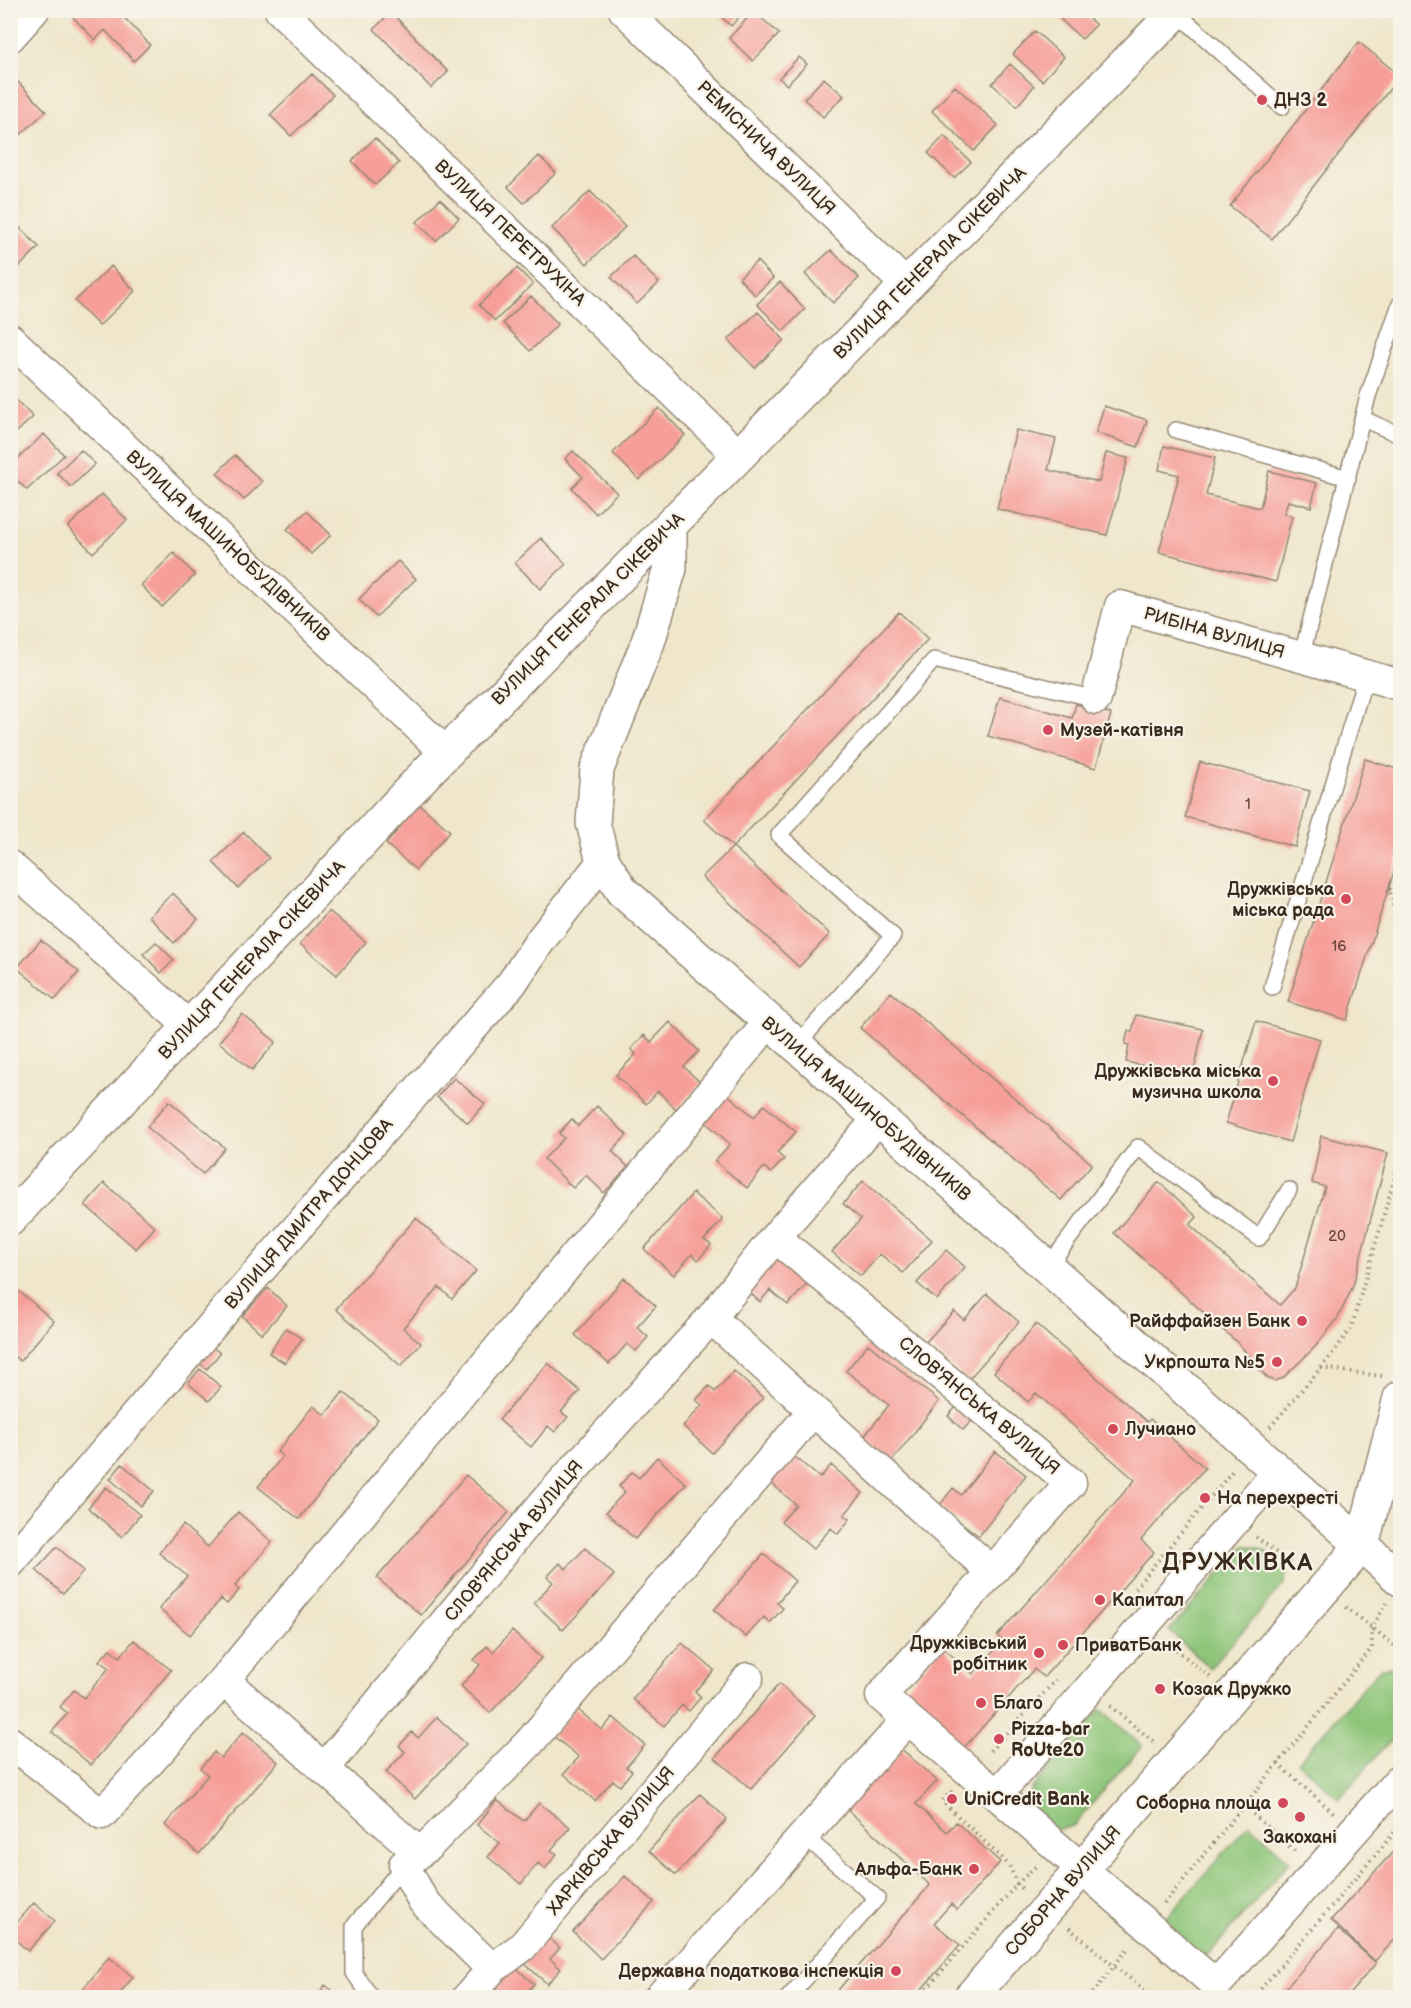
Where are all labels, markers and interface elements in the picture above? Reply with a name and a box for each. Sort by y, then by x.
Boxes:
street label: РЕМІСНИЧА ВУЛИЦЯ [692,76,840,220]
place label: ДНЗ 2 [1274,90,1327,111]
marker: ДНЗ 2 [1255,93,1269,107]
street label: ВУЛИЦЯ ПЕРЕТРУХІНА [430,156,590,311]
street label: ВУЛИЦЯ ГЕНЕРАЛА СІКЕВИЧА [829,162,1031,364]
street label: ВУЛИЦЯ МАШИНОБУДІВНИКІВ [122,446,334,646]
street label: ВУЛИЦЯ ГЕНЕРАЛА СІКЕВИЧА [487,508,689,710]
street label: РИБІНА ВУЛИЦЯ [1141,603,1287,663]
place label: Музей-катівня [1060,720,1184,741]
marker: Музей-катівня [1041,723,1055,737]
house number: 1 [1245,795,1251,814]
street label: ВУЛИЦЯ ГЕНЕРАЛА СІКЕВИЧА [154,856,350,1064]
place label: Дружківська міська рада [1227,879,1335,921]
marker: Дружківська міська рада [1339,892,1353,906]
house number: 16 [1332,937,1346,956]
street label: ВУЛИЦЯ МАШИНОБУДІВНИКІВ [757,1012,975,1206]
place label: Дружківська міська музична школа [1094,1061,1262,1103]
marker: Дружківська міська музична школа [1266,1074,1280,1088]
street label: ВУЛИЦЯ ДМИТРА ДОНЦОВА [220,1114,398,1314]
house number: 20 [1328,1227,1346,1246]
place label: Райффайзен Банк [1129,1311,1290,1332]
marker: Райффайзен Банк [1295,1314,1309,1328]
street label: СЛОВ'ЯНСЬКА ВУЛИЦЯ [894,1332,1064,1480]
place label: Укрпошта №5 [1144,1352,1265,1373]
marker: Укрпошта №5 [1270,1355,1284,1369]
place label: Лучиано [1124,1419,1196,1440]
marker: Лучиано [1106,1422,1120,1436]
street label: СЛОВ'ЯНСЬКА ВУЛИЦЯ [440,1456,588,1626]
place label: На перехресті [1217,1488,1338,1509]
marker: На перехресті [1198,1491,1212,1505]
district label: ДРУЖКІВКА [1162,1548,1314,1577]
place label: Капитал [1112,1590,1184,1611]
marker: Капитал [1093,1593,1107,1607]
place label: Дружківський робітник [910,1633,1027,1675]
place label: ПриватБанк [1075,1635,1182,1656]
marker: ПриватБанк [1056,1638,1070,1652]
marker: Дружківський робітник [1032,1646,1046,1660]
place label: Козак Дружко [1172,1679,1291,1700]
marker: Козак Дружко [1153,1682,1167,1696]
place label: Благо [993,1693,1043,1714]
marker: Благо [974,1696,988,1710]
place label: Pizza-bar RoUte20 [1011,1719,1091,1761]
marker: Pizza-bar RoUte20 [992,1732,1006,1746]
street label: ХАРКІВСЬКА ВУЛИЦЯ [543,1763,679,1919]
place label: UniCredit Bank [964,1789,1090,1810]
marker: UniCredit Bank [945,1792,959,1806]
place label: Соборна площа [1136,1793,1272,1814]
marker: Соборна площа [1276,1796,1290,1810]
marker: Закохані [1293,1810,1307,1824]
street label: СОБОРНА ВУЛИЦЯ [1001,1822,1125,1960]
place label: Закохані [1263,1827,1337,1848]
place label: Альфа-Банк [854,1859,962,1880]
marker: Альфа-Банк [967,1862,981,1876]
place label: Державна податкова інспекція [618,1961,884,1982]
marker: Державна податкова інспекція [889,1964,903,1978]

